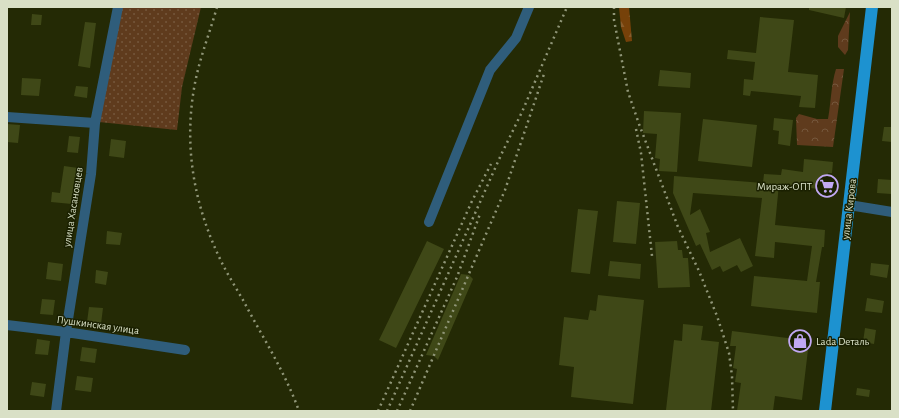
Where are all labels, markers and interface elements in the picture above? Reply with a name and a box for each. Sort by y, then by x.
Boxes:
street label: улица Хасановцев [61,166,85,249]
supermarket icon: Мираж-ОПТ [814,173,840,199]
street label: улица Кирова [840,178,858,241]
place label: Мираж-ОПТ [757,181,813,192]
street label: Пушкинская улица [56,314,140,336]
shop icon: Lada Dеталь [787,328,813,354]
place label: Lada Dеталь [816,336,869,347]

